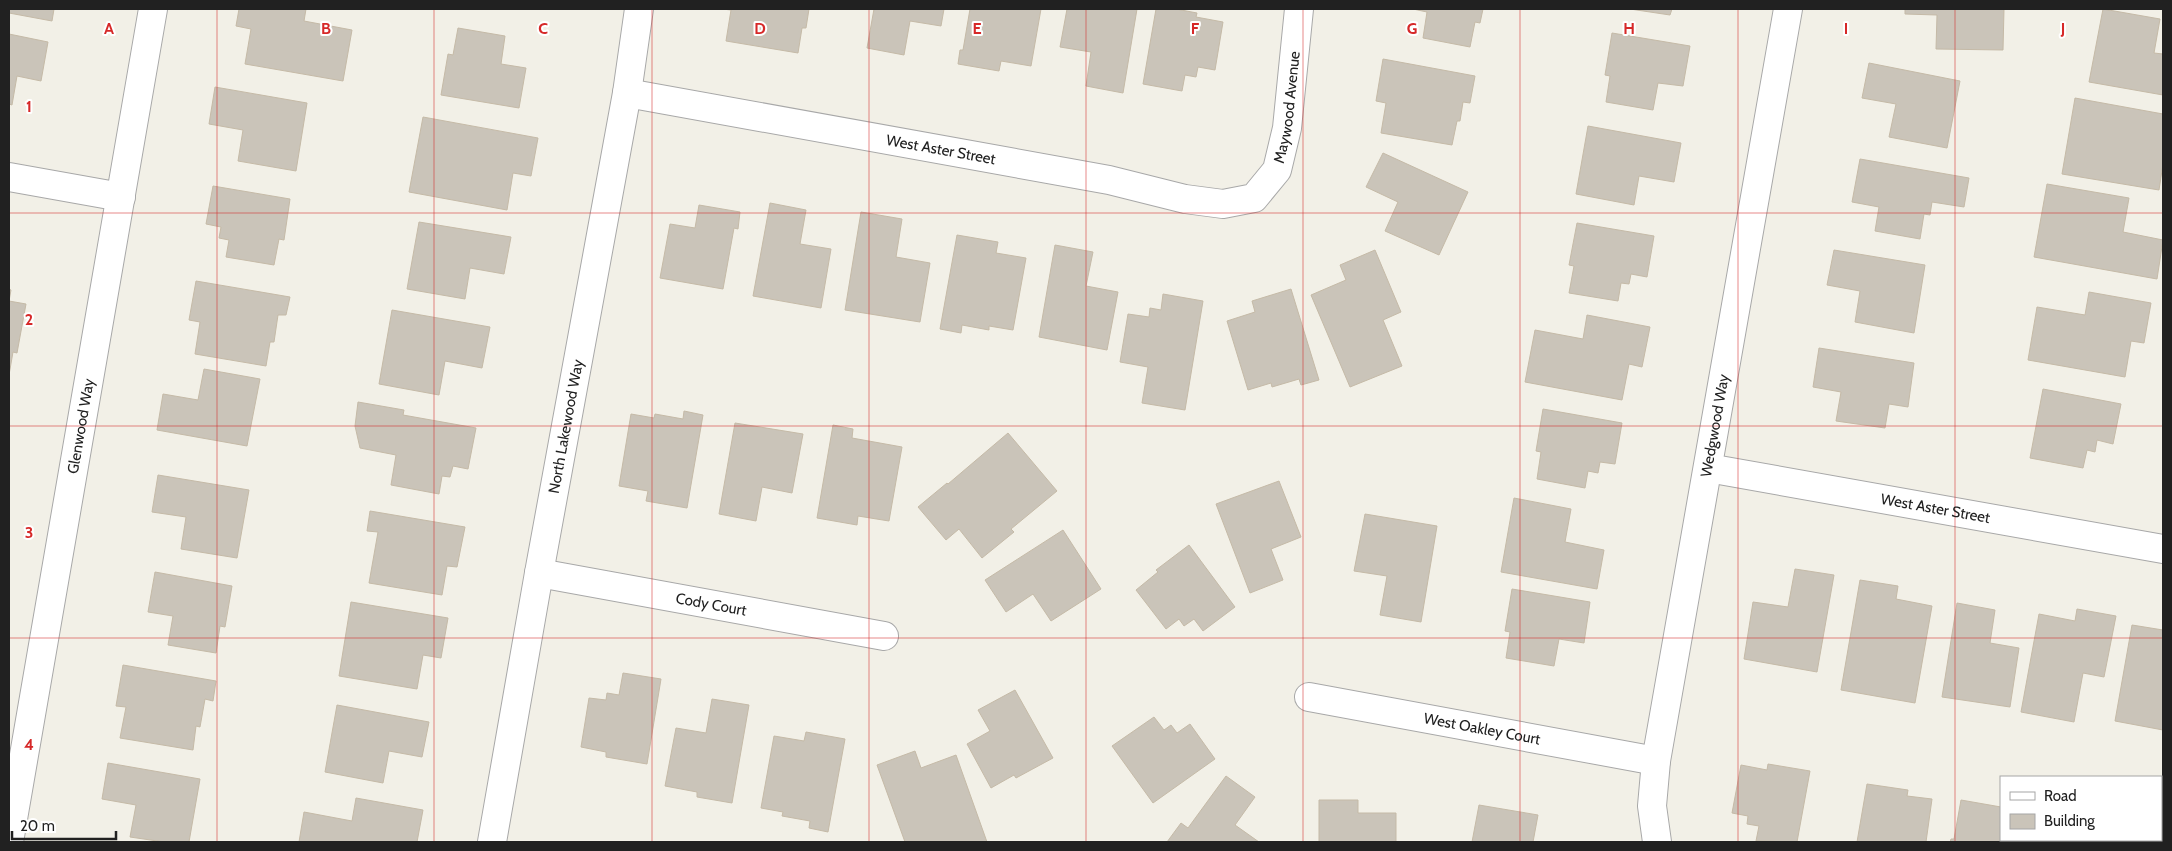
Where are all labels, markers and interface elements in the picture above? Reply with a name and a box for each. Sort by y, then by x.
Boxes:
text: A [104,19,114,38]
text: B [321,19,331,38]
text: C [538,19,548,38]
text: D [754,19,766,38]
text: E [972,19,982,38]
text: F [1191,19,1200,38]
text: G [1407,19,1417,38]
text: H [1623,19,1635,38]
text: I [1844,19,1848,38]
text: J [2060,19,2065,38]
street label: Maywood Avenue [1270,50,1304,165]
text: 1 [26,97,32,116]
street label: West Aster Street [885,131,997,168]
text: 2 [25,310,33,329]
street label: North Lakewood Way [545,358,587,495]
street label: Wedgwood Way [1697,372,1733,479]
street label: Glenwood Way [64,377,98,475]
street label: West Aster Street [1879,490,1992,527]
text: 3 [25,523,33,542]
street label: Cody Court [674,589,748,620]
street label: West Oakley Court [1422,709,1542,749]
text: 4 [24,735,34,754]
legend [2000,776,2162,841]
text: Road [2044,787,2077,805]
scale bar [12,808,116,840]
text: Building [2044,812,2095,830]
text: 20 m [20,817,55,835]

